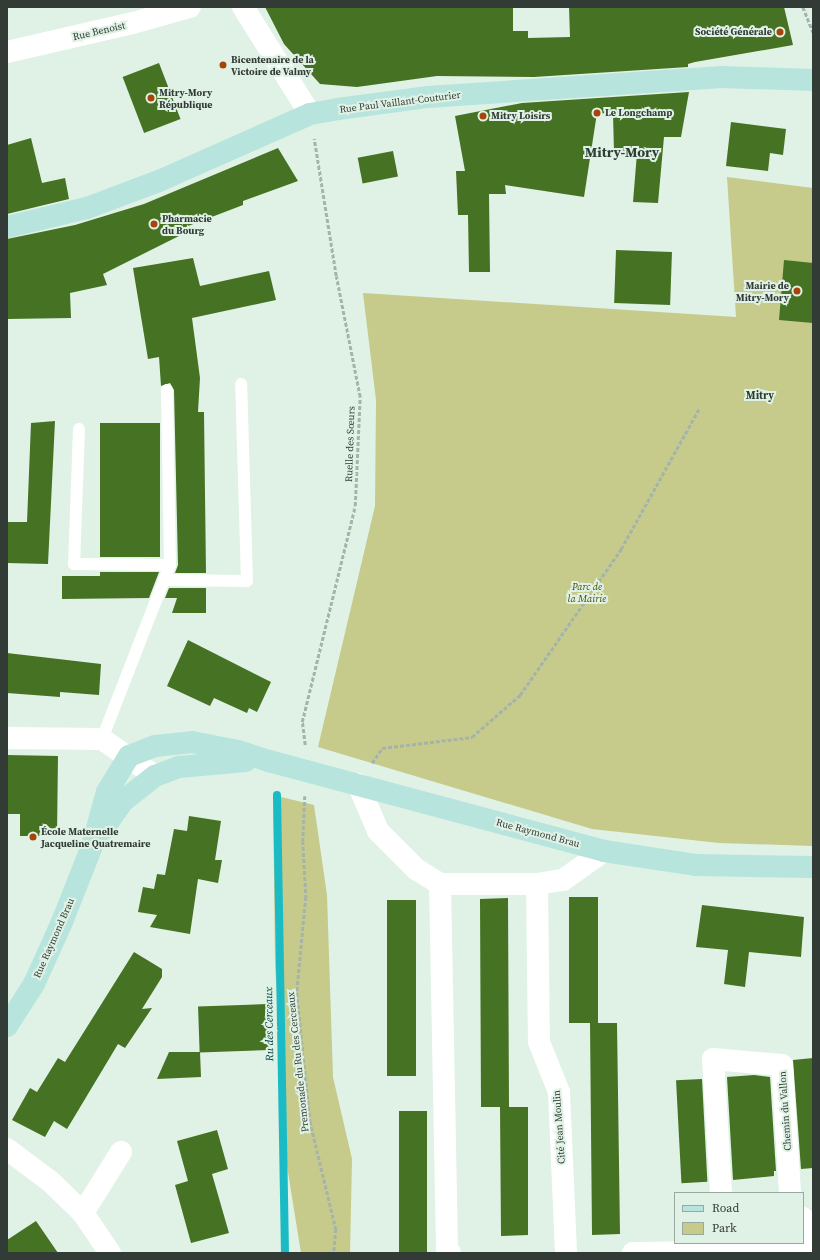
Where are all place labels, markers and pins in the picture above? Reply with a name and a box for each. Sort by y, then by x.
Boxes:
place label: Société Générale [695,26,772,38]
marker: Société Générale [775,27,785,37]
place label: Bicentenaire de la Victoire de Valmy [231,53,314,76]
marker: Bicentenaire de la Victoire de Valmy [218,60,228,70]
place label: Mitry-Mory République [159,86,212,110]
marker: Mitry-Mory République [146,93,156,103]
place label: Le Longchamp [605,107,672,119]
marker: Le Longchamp [592,108,602,118]
place label: Mitry Loisirs [491,110,550,122]
marker: Mitry Loisirs [478,111,488,121]
place label: Pharmacie du Bourg [162,212,212,236]
marker: Pharmacie du Bourg [149,219,159,229]
place label: Mairie de Mitry-Mory [736,279,789,302]
marker: Mairie de Mitry-Mory [792,286,802,296]
place label: École Maternelle Jacqueline Quatremaire [41,825,150,848]
marker: École Maternelle Jacqueline Quatremaire [28,832,38,842]

